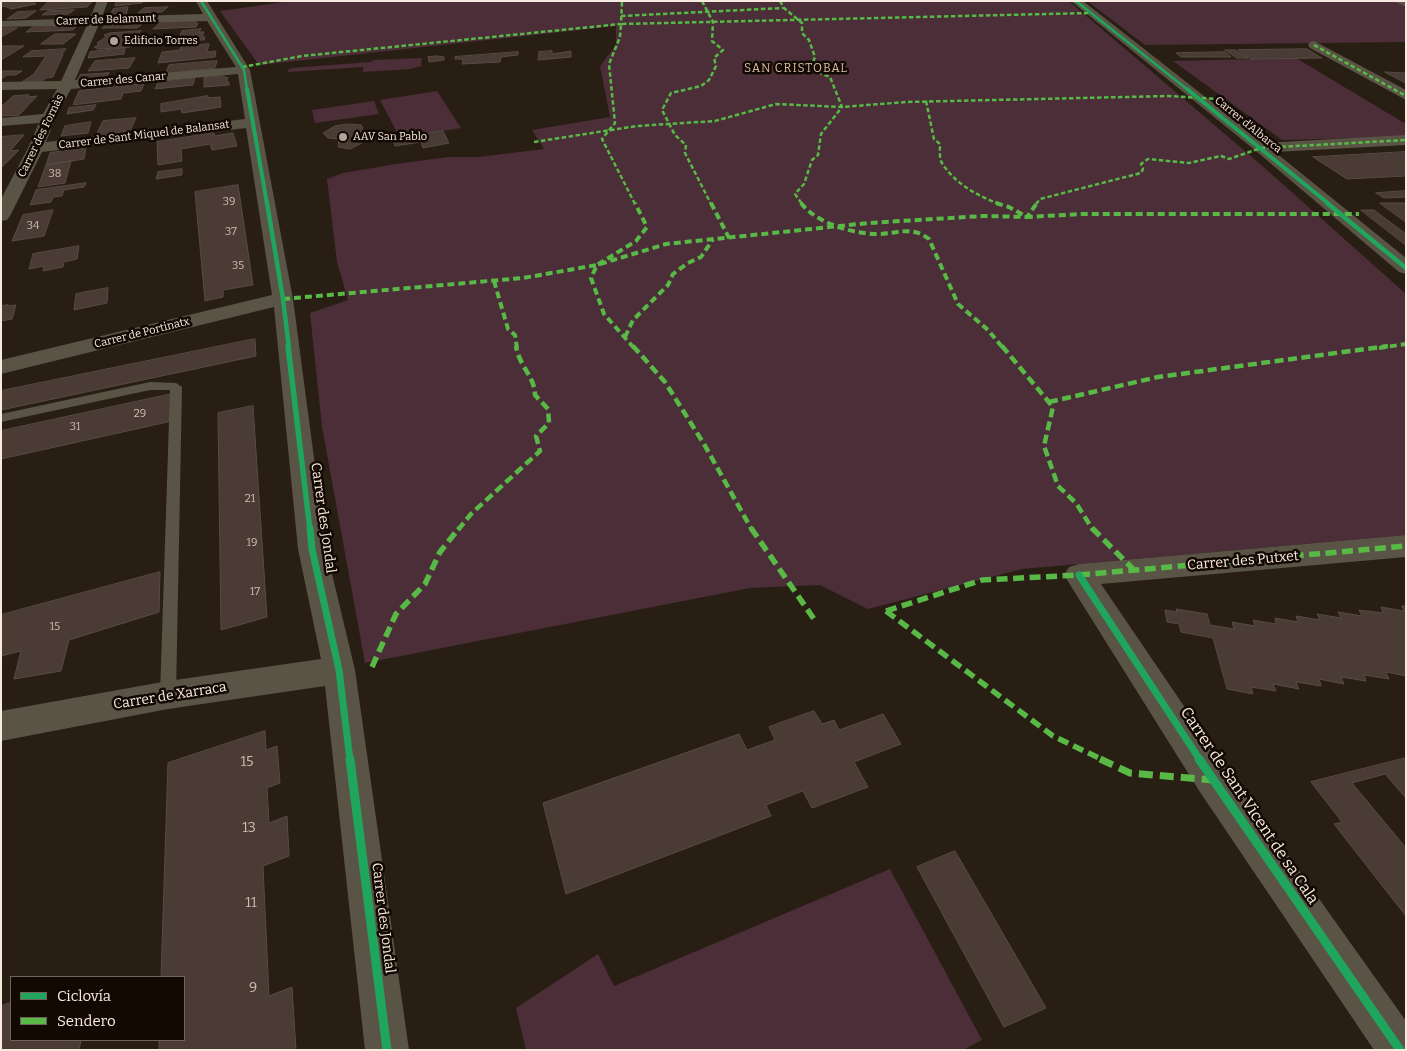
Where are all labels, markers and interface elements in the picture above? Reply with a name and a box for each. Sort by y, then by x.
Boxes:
street label: Carrer de Belamunt [56,12,156,28]
place label: Edificio Torres [124,34,198,48]
marker: Edificio Torres [108,35,120,47]
district label: SAN CRISTOBAL [742,62,850,76]
street label: Carrer des Canar [80,70,166,90]
street label: Carrer des Fornàs [15,93,67,179]
street label: Carrer d'Albarca [1212,94,1284,156]
street label: Carrer de Sant Miquel de Balansat [58,118,230,152]
place label: AAV San Pablo [353,130,427,144]
marker: AAV San Pablo [337,131,349,143]
house number: 38 [49,167,61,181]
house number: 39 [223,195,235,209]
house number: 34 [27,219,39,233]
house number: 37 [225,225,237,239]
house number: 35 [232,259,244,273]
street label: Carrer de Portinatx [93,315,191,351]
house number: 29 [134,407,146,421]
house number: 31 [70,420,80,434]
street label: Carrer des Jondal [307,462,339,574]
house number: 21 [245,492,255,506]
house number: 19 [247,536,257,550]
street label: Carrer des Putxet [1186,548,1300,574]
house number: 17 [250,585,260,599]
house number: 15 [50,620,60,634]
street label: Carrer de Xarraca [112,679,228,713]
street label: Carrer de Sant Vicent de sa Cala [1176,704,1322,908]
house number: 15 [240,754,254,770]
house number: 13 [242,820,256,836]
street label: Carrer des Jondal [368,862,398,974]
house number: 11 [245,895,257,911]
legend [10,976,185,1041]
house number: 9 [249,980,257,996]
text: Ciclovía [57,987,111,1005]
text: Sendero [57,1012,116,1030]

